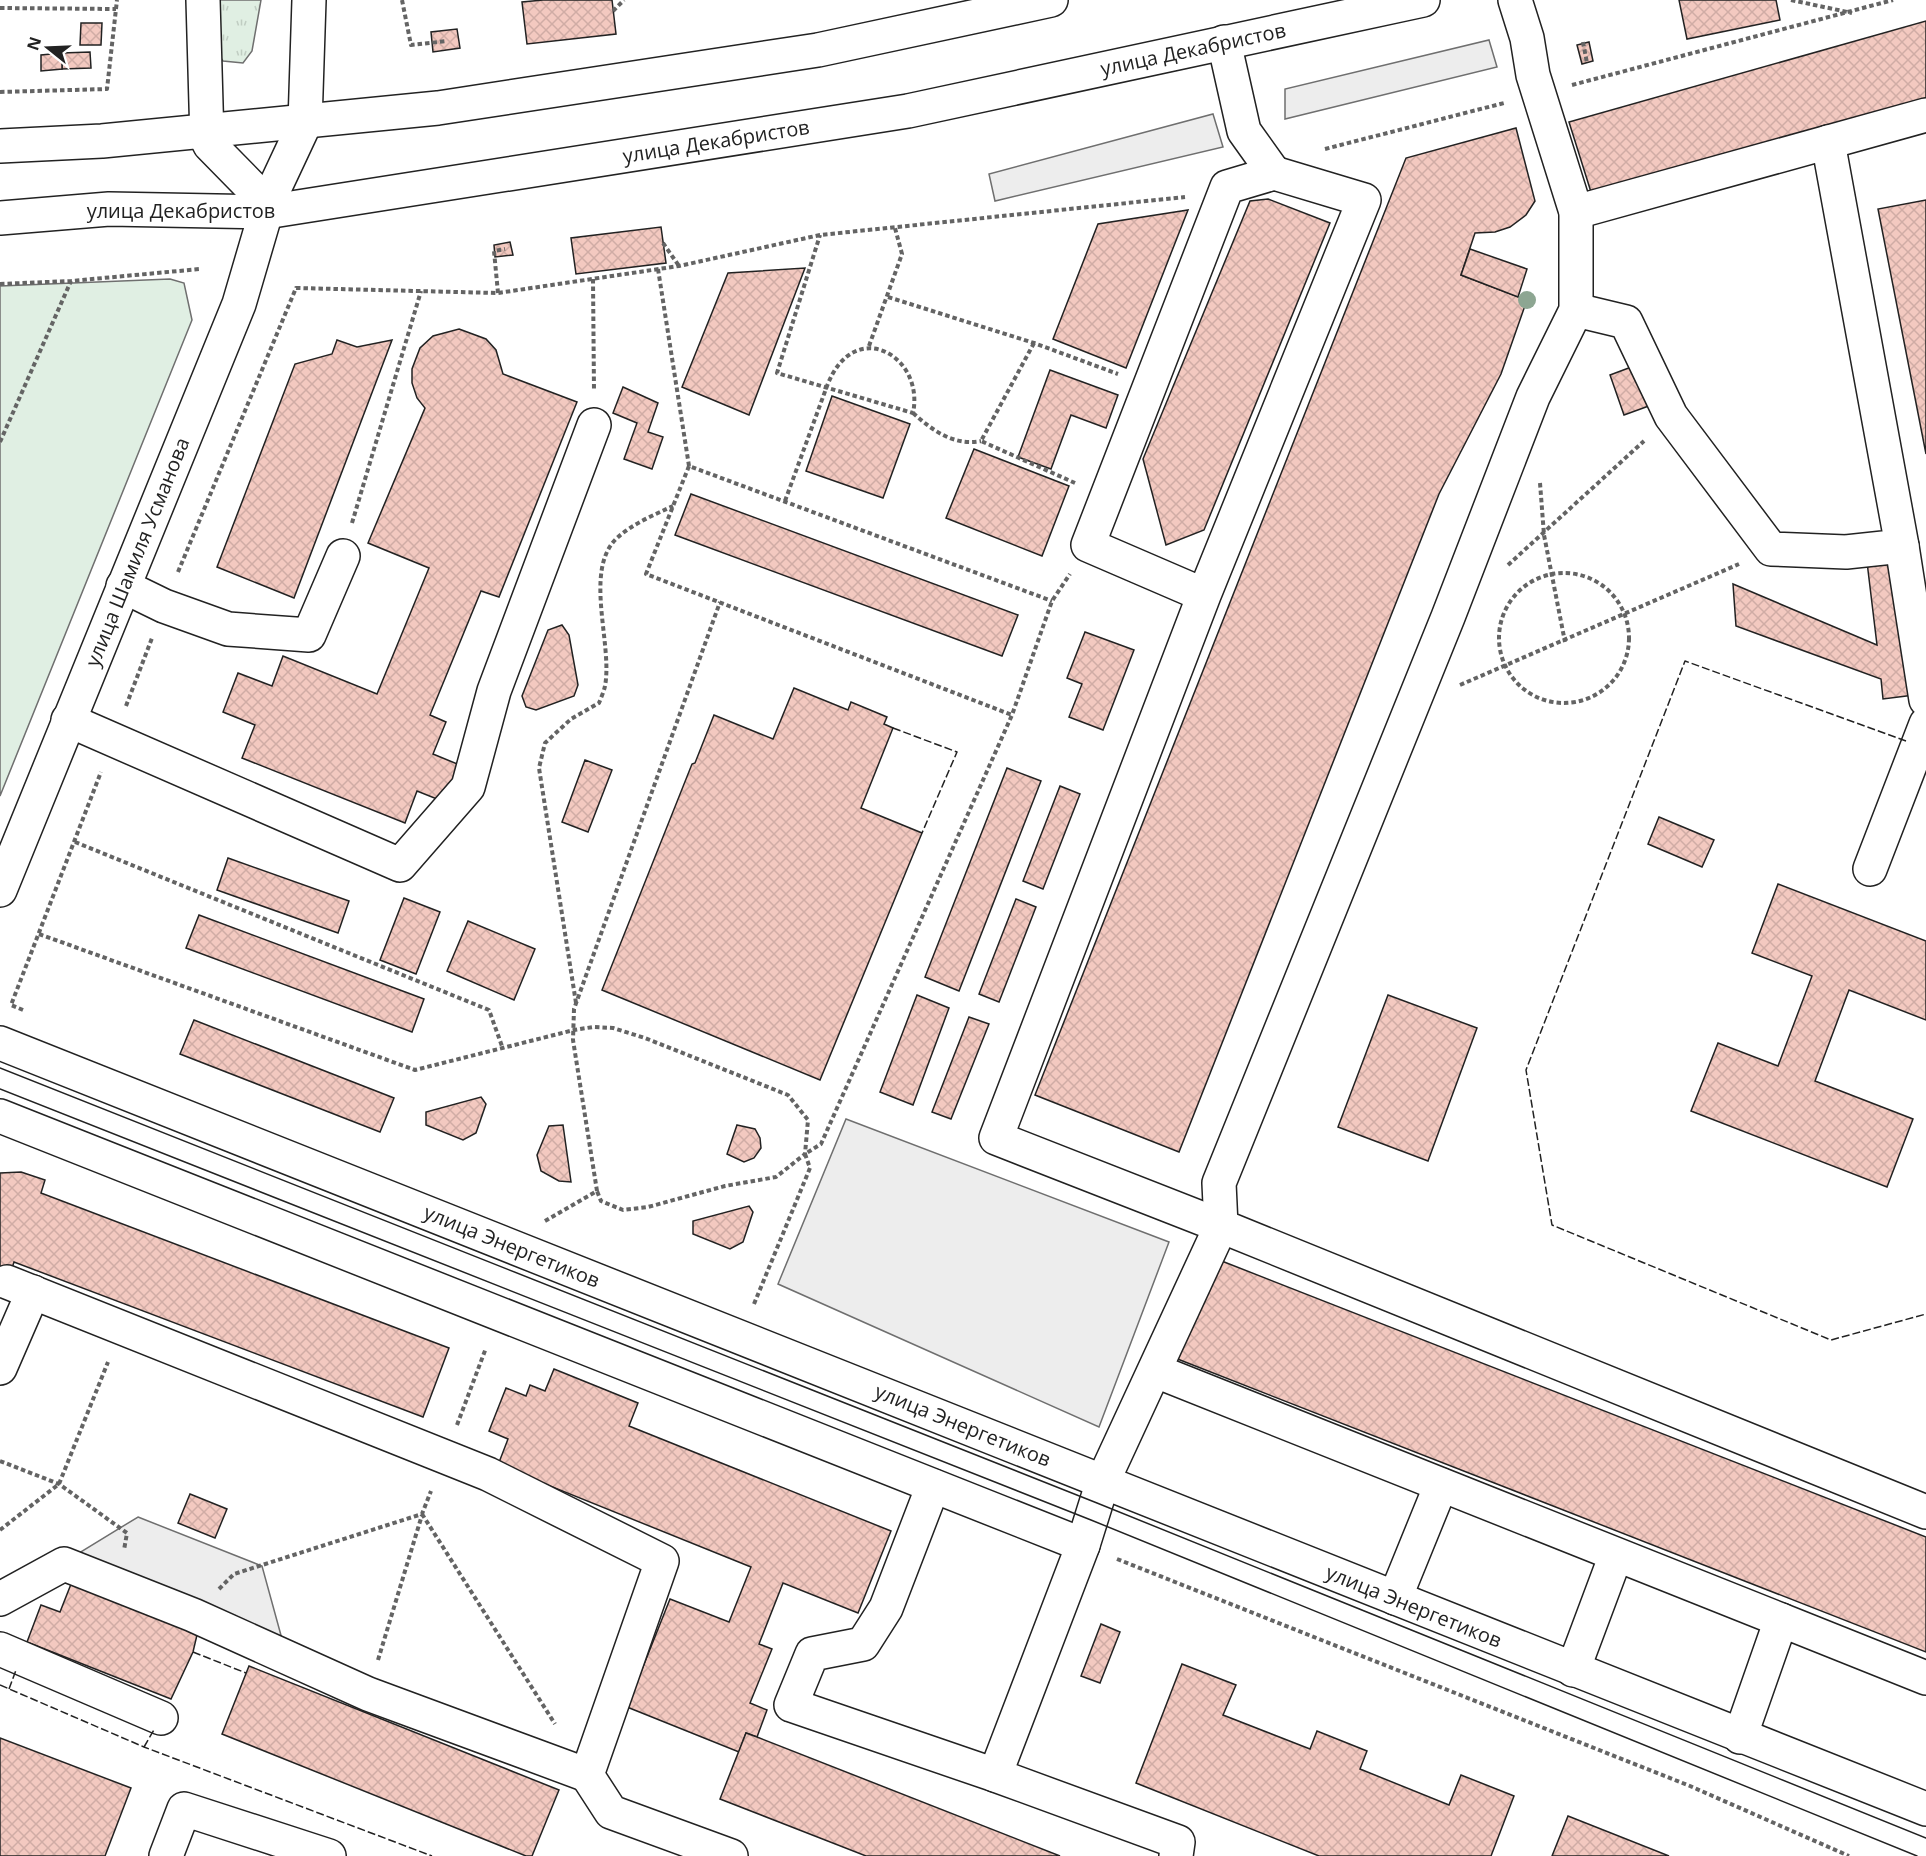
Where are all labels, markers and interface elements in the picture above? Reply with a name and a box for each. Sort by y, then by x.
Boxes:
street label: улица Декабристов [1098,16,1288,82]
north arrow [18,18,78,78]
text: N [21,34,46,53]
street label: улица Декабристов [621,113,811,169]
street label: улица Декабристов [87,197,275,224]
street label: улица Шамиля Усманова [79,433,195,671]
street label: улица Энергетиков [420,1198,604,1294]
street label: улица Энергетиков [871,1377,1055,1473]
street label: улица Энергетиков [1322,1558,1506,1654]

